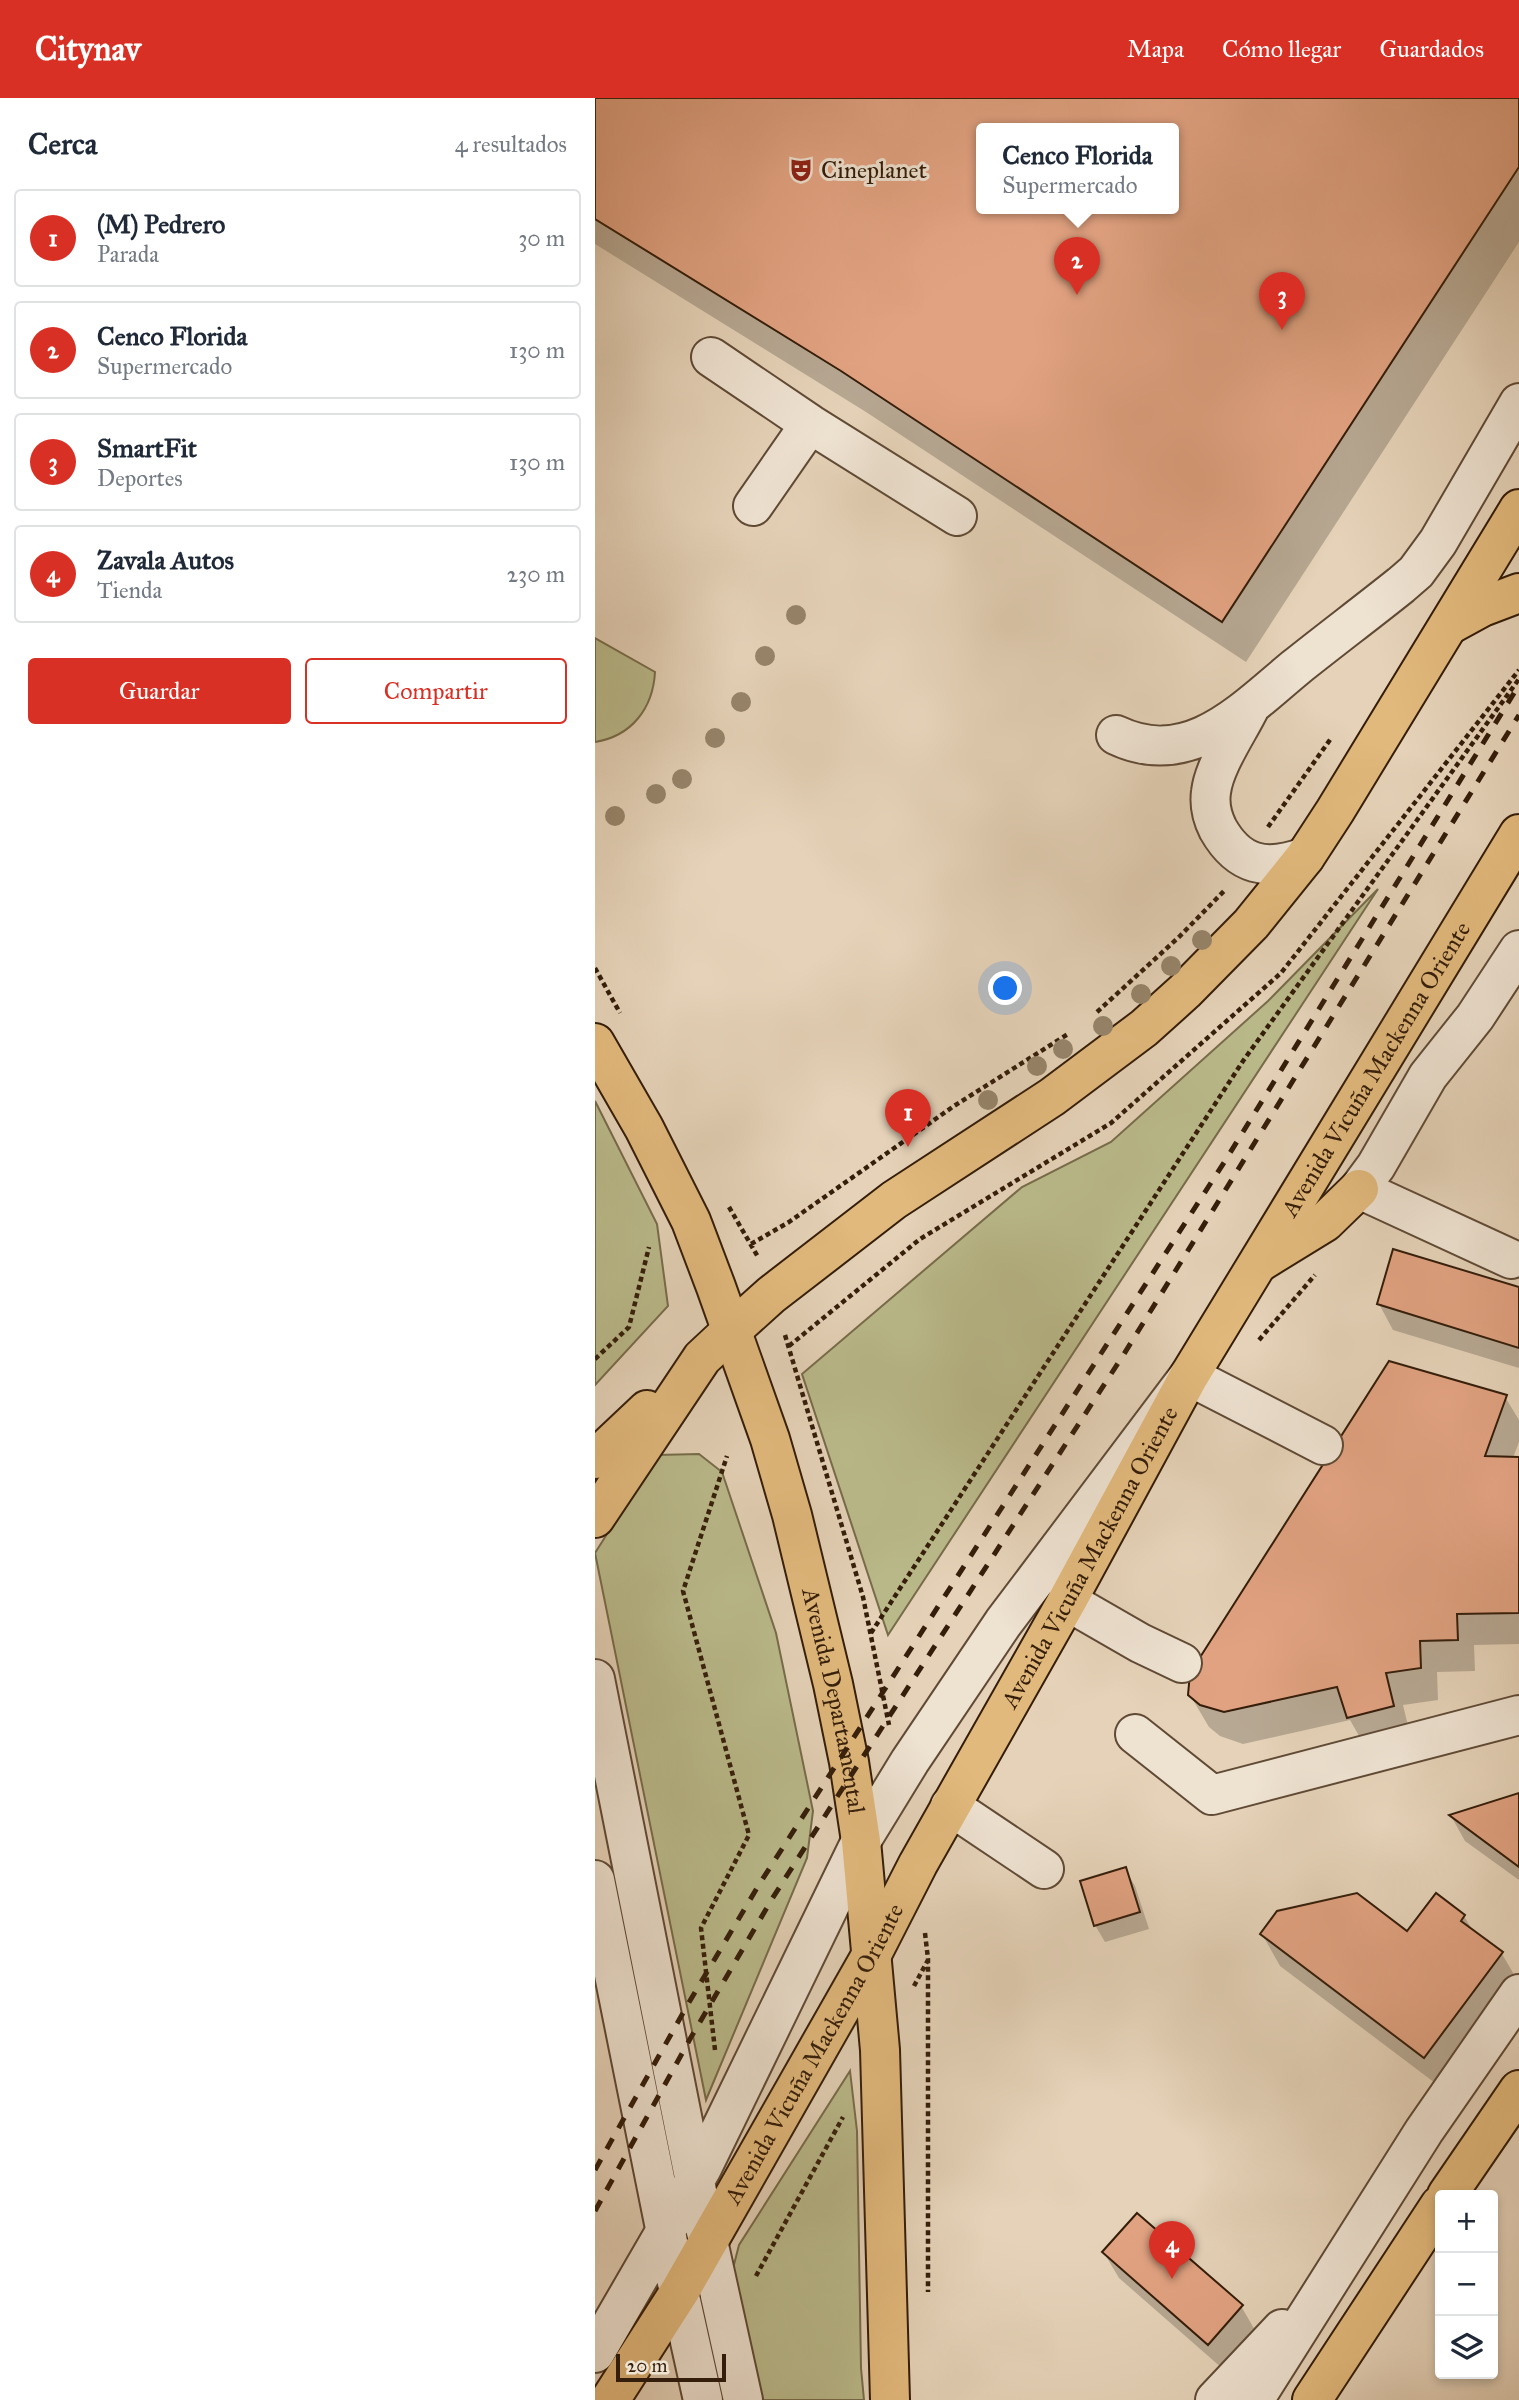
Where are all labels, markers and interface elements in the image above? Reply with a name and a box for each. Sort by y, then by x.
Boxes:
text: Citynav [35,29,141,69]
text: Mapa [1127,34,1184,64]
text: Cómo llegar [1222,34,1341,64]
text: Guardados [1379,34,1484,64]
popup [976,123,1179,214]
text: Cerca [28,126,97,162]
text: 4 resultados [455,130,567,158]
text: Cenco Florida [1002,139,1153,171]
place label: Cineplanet [821,155,927,185]
theatre icon: Cineplanet [787,156,815,184]
text: Supermercado [1002,171,1138,199]
text: (M) Pedrero [97,208,225,240]
text: 1 [48,224,58,252]
text: 30 m [518,224,565,252]
pin: 2 [1054,237,1100,295]
text: Parada [97,240,159,268]
pin: 3 [1259,272,1305,330]
text: Cenco Florida [97,320,247,352]
text: 2 [47,336,59,364]
text: 130 m [509,336,565,364]
text: Supermercado [97,352,232,380]
text: SmartFit [97,432,197,464]
text: 3 [48,448,58,476]
text: 130 m [509,448,565,476]
text: Deportes [97,464,183,492]
text: Zavala Autos [97,544,234,576]
text: 4 [47,560,59,588]
text: 230 m [507,560,565,588]
text: Tienda [97,576,162,604]
button: Guardar [28,658,291,724]
button: Compartir [305,658,567,724]
street label: Avenida Vicuña Mackenna Oriente [1274,916,1477,1223]
your location [988,971,1022,1005]
pin: 1 [885,1089,931,1147]
street label: Avenida Vicuña Mackenna Oriente [994,1401,1185,1714]
street label: Avenida Departamental [795,1584,872,1816]
street label: Avenida Vicuña Mackenna Oriente [717,1898,910,2210]
map controls [1435,2190,1498,2379]
button: + [1435,2190,1498,2253]
pin: 4 [1149,2221,1195,2279]
button: − [1435,2253,1498,2316]
button: layers [1435,2316,1498,2379]
scale bar [616,2351,726,2383]
text: 20 m [627,2354,668,2377]

